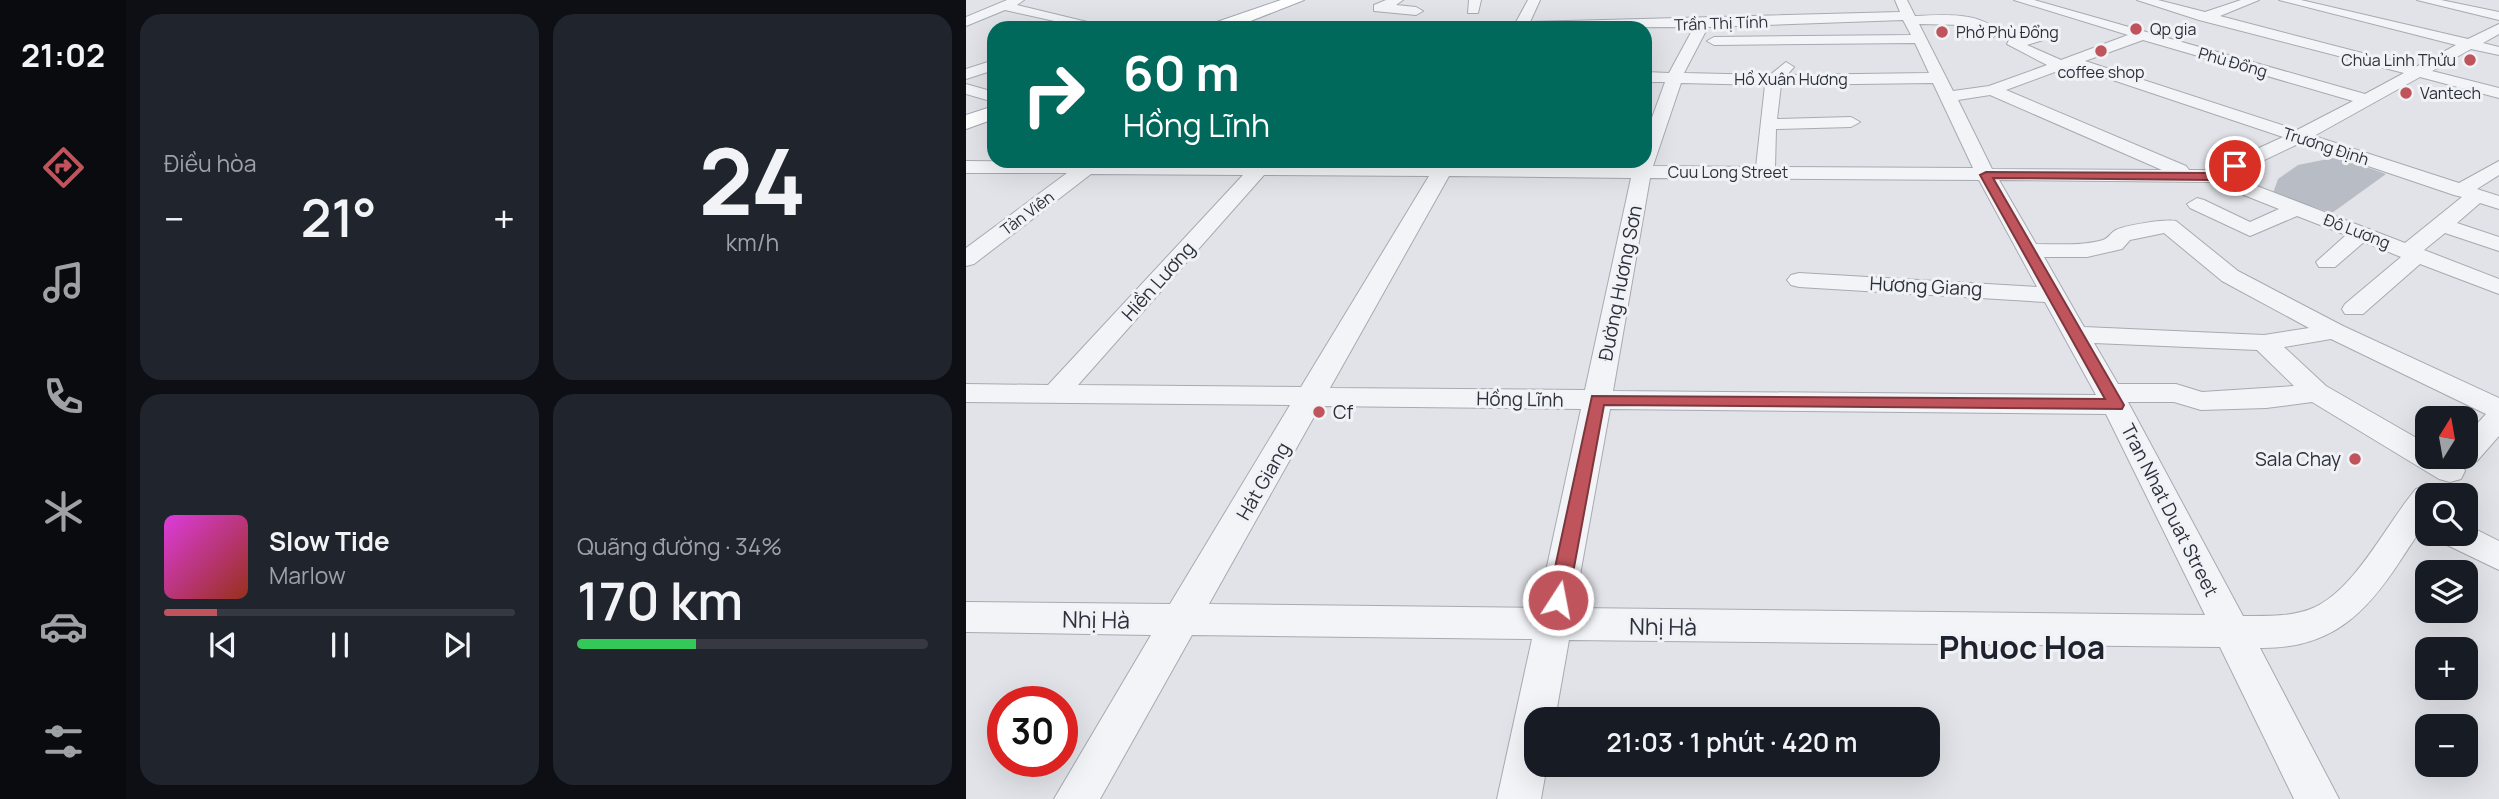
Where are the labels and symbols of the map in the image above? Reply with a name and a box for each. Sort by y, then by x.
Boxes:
street label: Trần Thị Tính [1674,10,1768,36]
place label: Qp gia [2150,18,2196,40]
place label: Phở Phù Đổng [1956,21,2059,43]
marker: Qp gia [2128,21,2144,37]
marker: Phở Phù Đổng [1934,24,1950,40]
street label: Phù Đổng [2196,42,2270,82]
marker: coffee shop [2093,43,2109,59]
place label: Chùa Linh Thửu [2341,49,2456,71]
marker: Chùa Linh Thửu [2462,52,2478,68]
place label: coffee shop [2057,61,2145,83]
street label: Hồ Xuân Hương [1734,68,1848,90]
place label: Vantech [2420,82,2481,104]
marker: Vantech [2398,85,2414,101]
street label: Trương Định [2280,122,2372,170]
pin [2205,136,2265,196]
street label: Cuu Long Street [1668,161,1788,183]
street label: Tản Viên [996,186,1058,240]
street label: Đường Hương Sơn [1592,203,1648,363]
street label: Đô Lương [2321,208,2393,254]
street label: Hiền Lương [1116,236,1200,326]
street label: Hương Giang [1869,270,1983,302]
street label: Hồng Lĩnh [1476,385,1564,413]
place label: Cf [1333,399,1354,425]
marker: Cf [1311,404,1327,420]
north arrow [2415,406,2478,469]
street label: Tran Nhat Duat Street [2115,419,2225,601]
street label: Hát Giang [1230,437,1296,525]
place label: Sala Chay [2255,446,2341,472]
marker: Sala Chay [2347,451,2363,467]
position arrow [1521,563,1595,637]
street label: Nhị Hà [1062,602,1130,636]
street label: Nhị Hà [1629,609,1697,643]
district label: Phuoc Hoa [1939,625,2105,669]
speed limit sign: 30 [987,686,1078,777]

